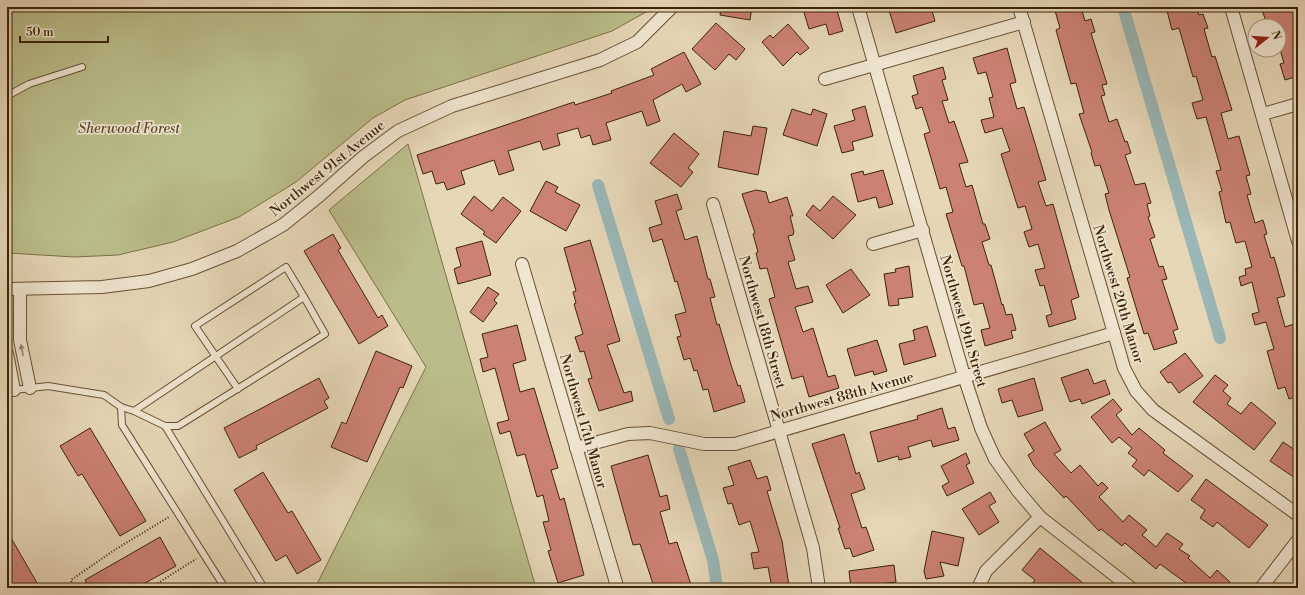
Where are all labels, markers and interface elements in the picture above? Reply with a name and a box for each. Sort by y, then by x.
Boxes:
scale bar [20,18,108,44]
north arrow [1247,18,1287,58]
text: 50 m [26,25,54,40]
text: N [1268,29,1284,42]
street label: Northwest 91st Avenue [266,117,389,221]
park label: Sherwood Forest [78,120,180,138]
street label: Northwest 20th Manor [1088,223,1148,366]
street label: Northwest 19th Street [935,253,991,390]
street label: Northwest 18th Street [734,254,790,391]
one-way arrow [18,344,24,356]
street label: Northwest 17th Manor [555,352,611,491]
street label: Northwest 88th Avenue [768,368,916,426]

